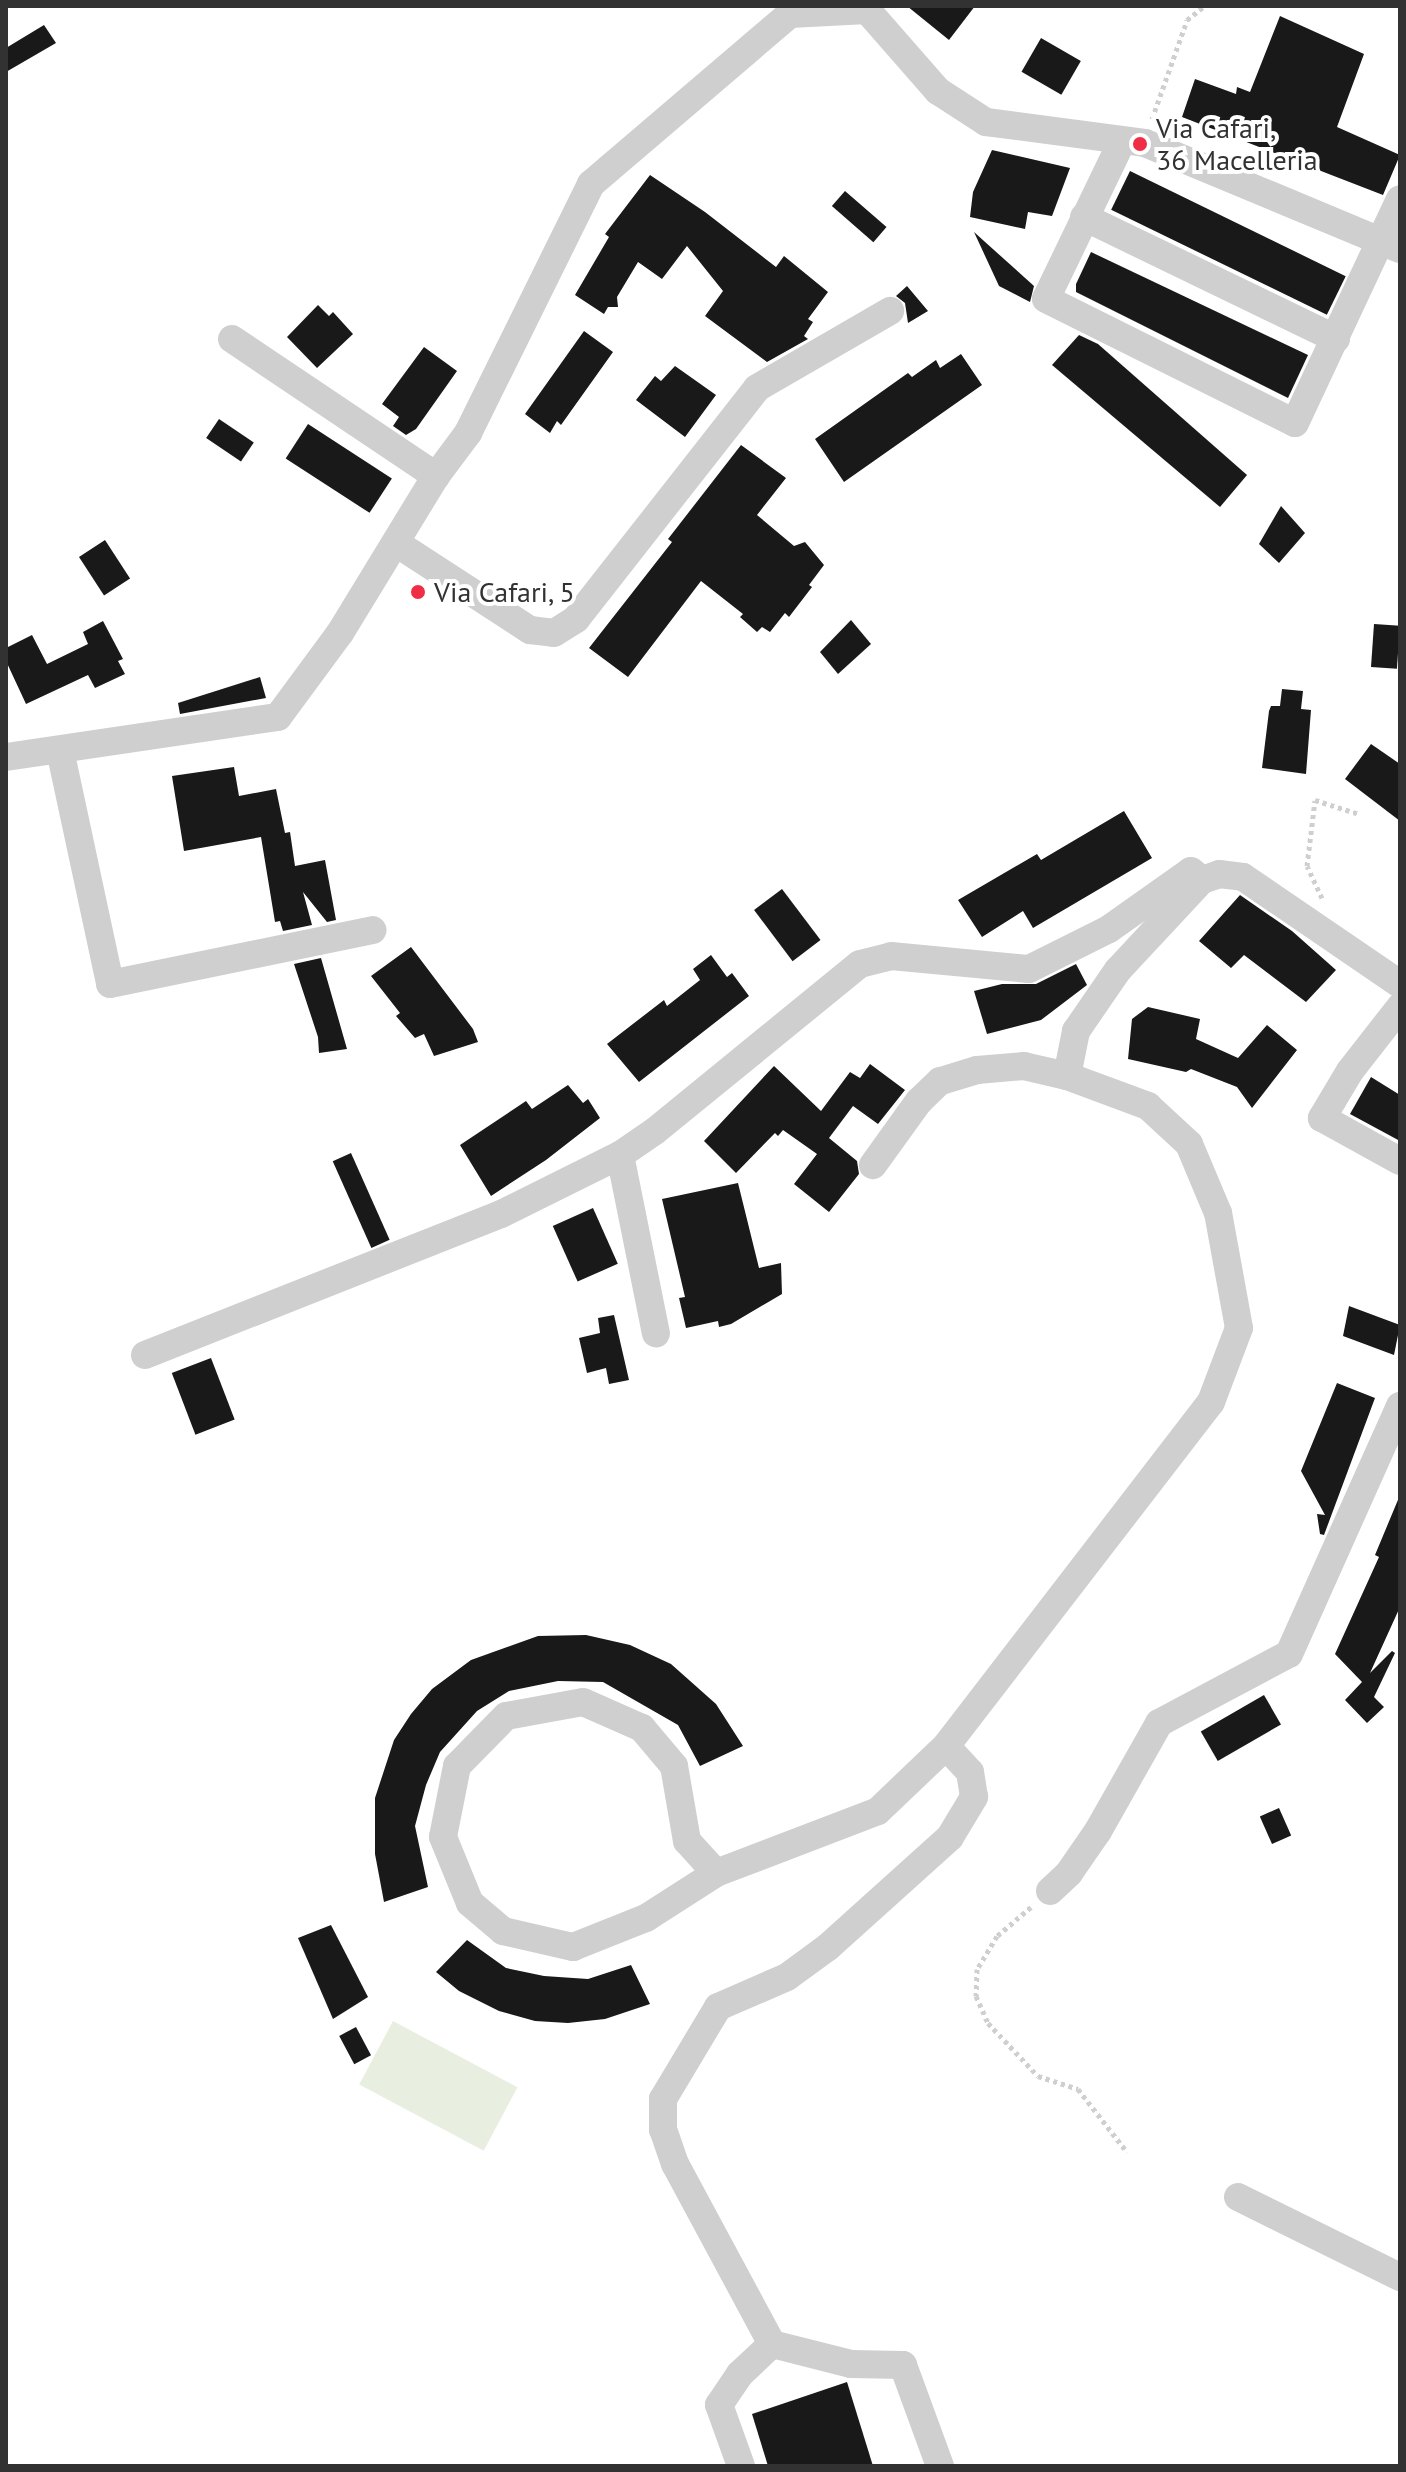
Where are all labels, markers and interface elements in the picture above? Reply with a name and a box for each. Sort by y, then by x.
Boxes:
place label: Via Cafari, 36 Macelleria [1156,111,1318,177]
marker: Via Cafari, 36 Macelleria [1131,135,1149,153]
place label: Via Cafari, 5 [434,575,577,609]
marker: Via Cafari, 5 [409,583,427,601]

